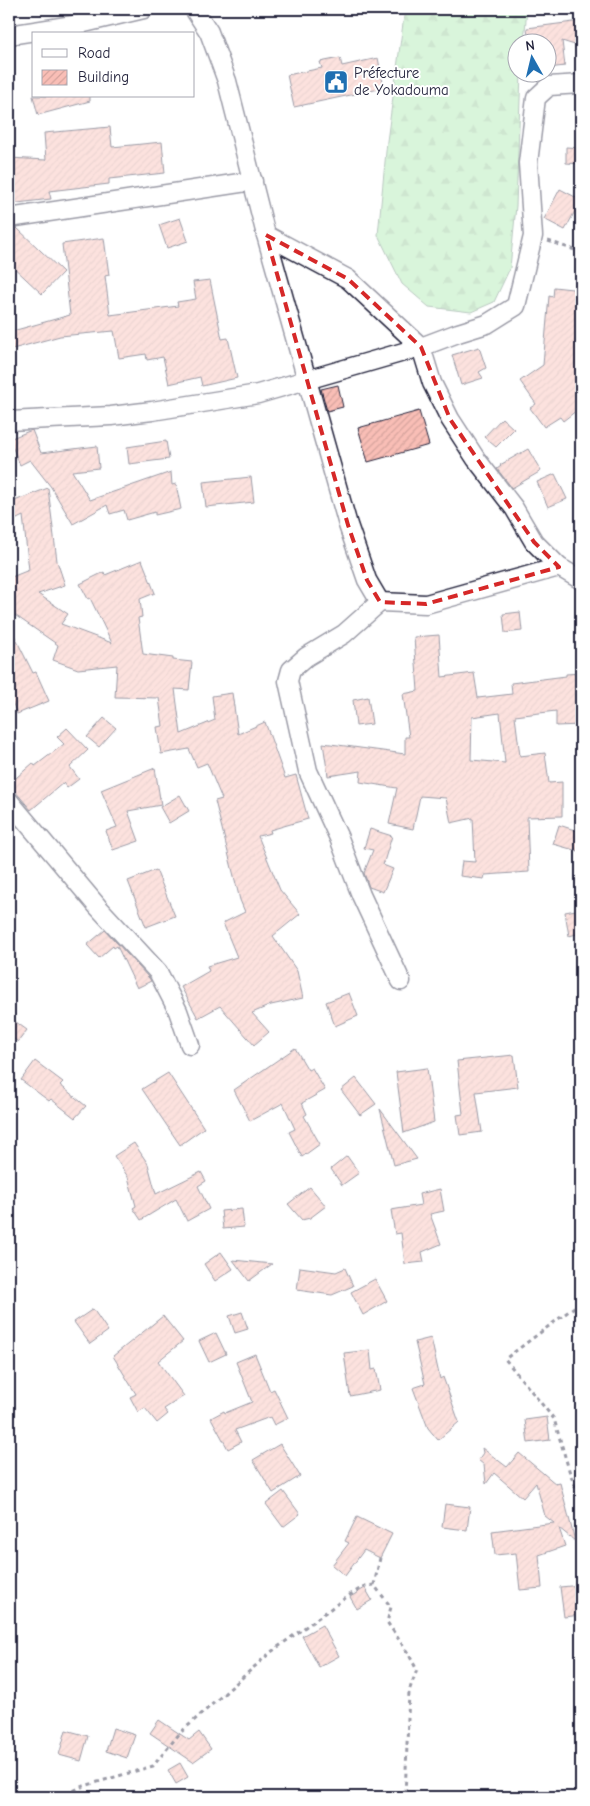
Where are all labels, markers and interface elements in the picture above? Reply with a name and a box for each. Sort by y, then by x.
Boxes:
legend [32,32,195,98]
north arrow [508,32,558,82]
text: N [525,37,536,55]
text: Road [78,44,110,62]
place label: Préfecture de Yokadouma [354,64,449,99]
text: Building [78,68,129,86]
public building icon: Préfecture de Yokadouma [323,69,349,95]

